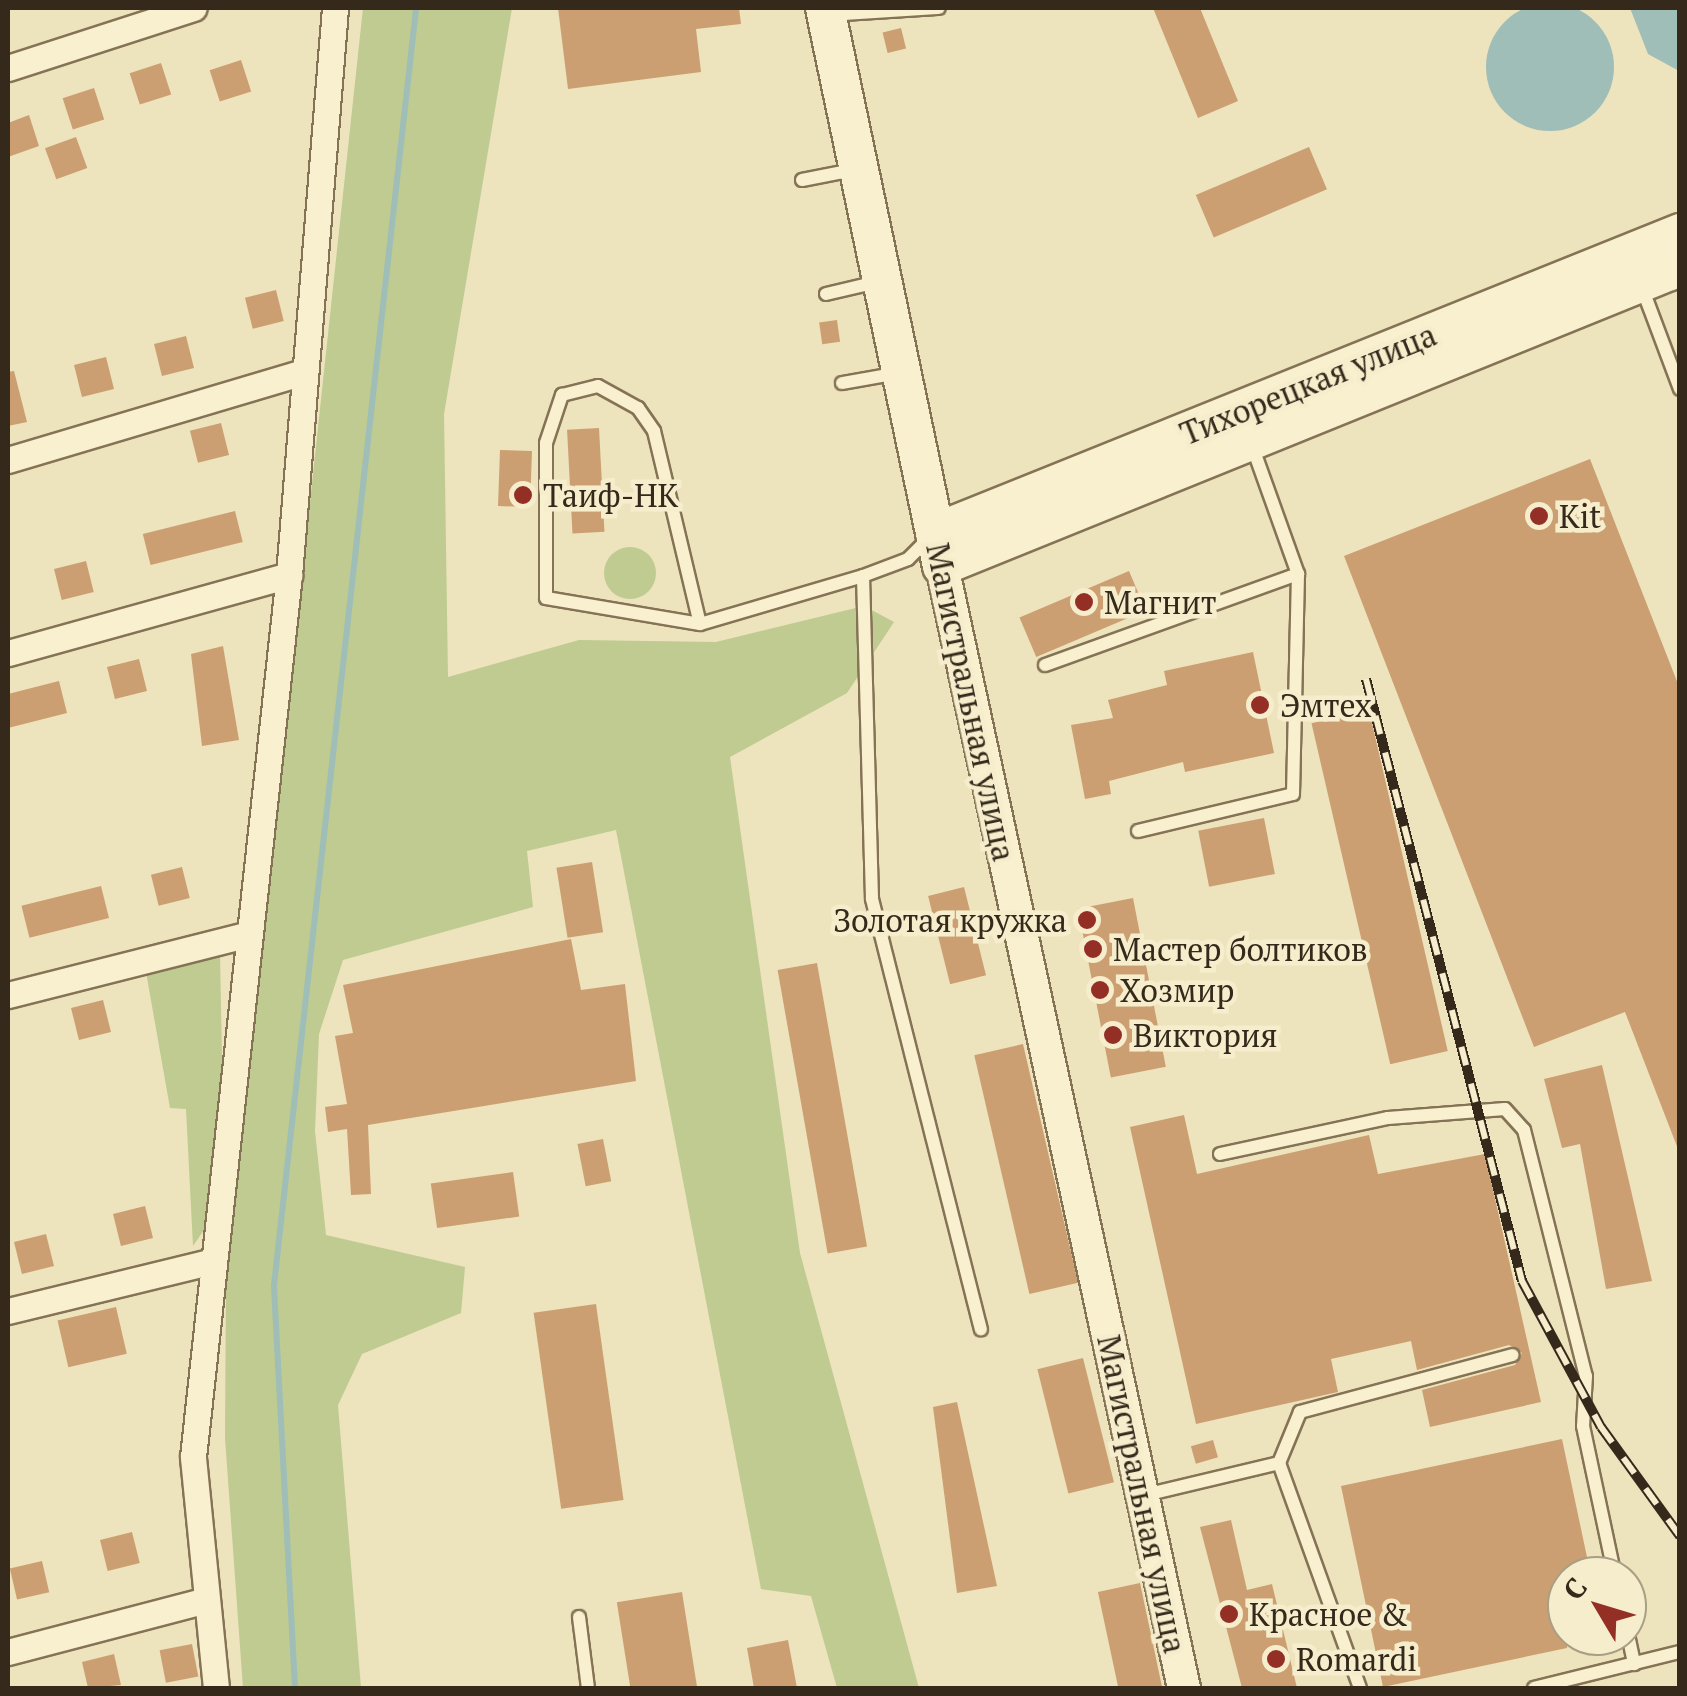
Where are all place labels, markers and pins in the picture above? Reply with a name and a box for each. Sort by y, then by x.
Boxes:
place label: Таиф-НК [543,476,678,514]
marker: Таиф-НК [512,484,534,506]
place label: Kit [1559,497,1601,535]
marker: Kit [1528,505,1550,527]
place label: Магнит [1104,583,1217,621]
marker: Магнит [1073,591,1095,613]
place label: Эмтех [1280,686,1372,724]
marker: Эмтех [1249,694,1271,716]
place label: Золотая кружка [833,901,1067,939]
marker: Золотая кружка [1076,909,1098,931]
place label: Мастер болтиков [1113,930,1368,968]
marker: Мастер болтиков [1082,938,1104,960]
place label: Хозмир [1120,971,1234,1009]
marker: Хозмир [1089,979,1111,1001]
place label: Виктория [1133,1016,1277,1054]
marker: Виктория [1102,1024,1124,1046]
place label: Красное & [1249,1595,1408,1633]
marker: Красное & [1218,1603,1240,1625]
place label: Romardi [1296,1640,1417,1678]
marker: Romardi [1265,1648,1287,1670]

